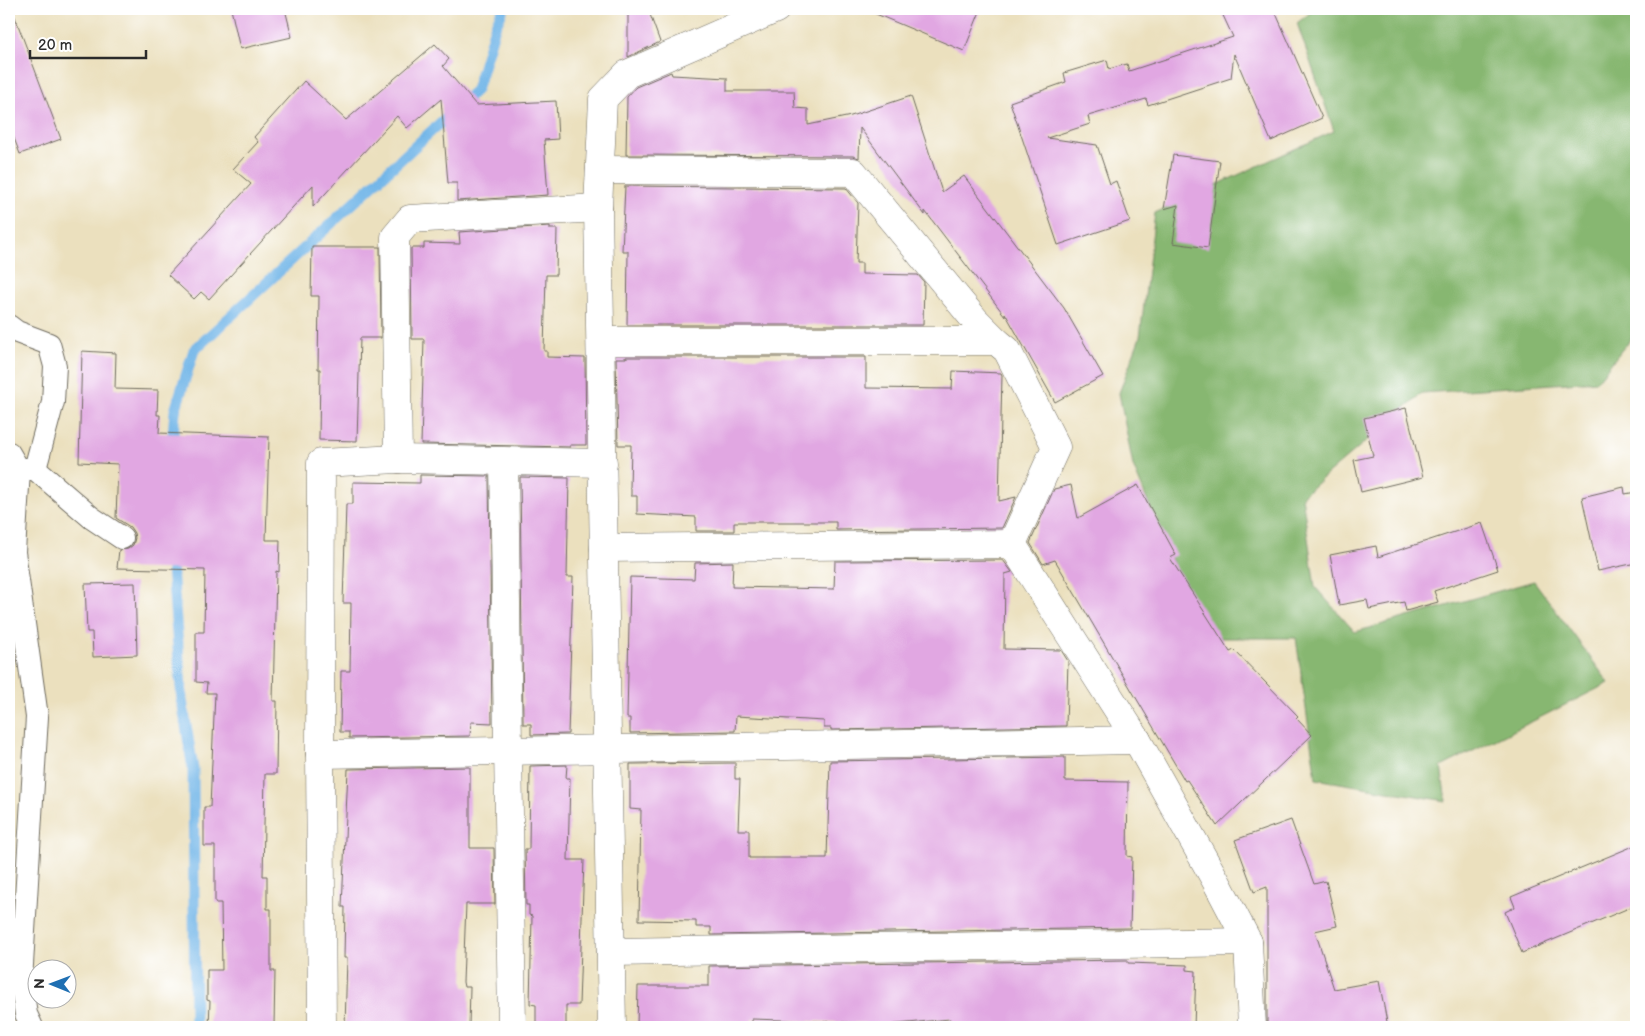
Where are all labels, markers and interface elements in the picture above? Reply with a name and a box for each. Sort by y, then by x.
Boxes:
scale bar [30,28,146,60]
text: 20 m [38,36,72,55]
north arrow [28,958,78,1008]
text: N [31,978,48,989]

